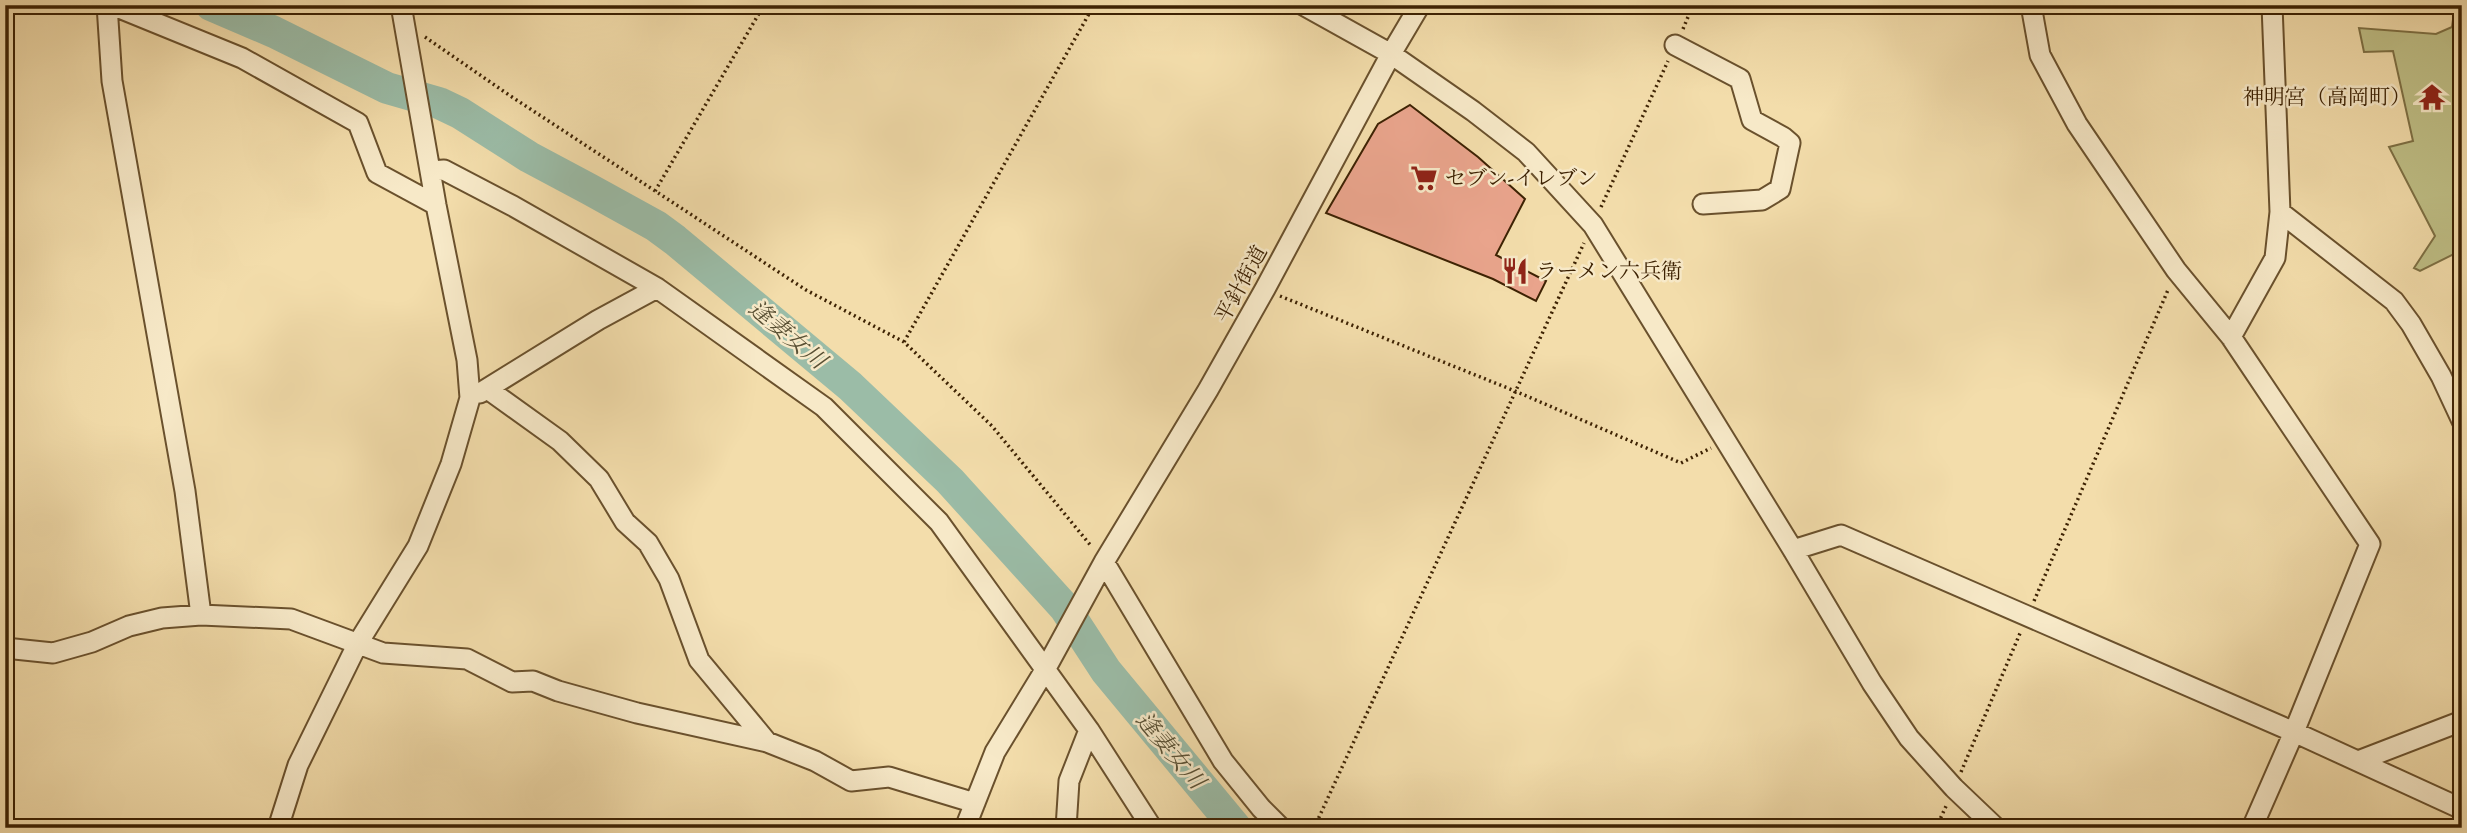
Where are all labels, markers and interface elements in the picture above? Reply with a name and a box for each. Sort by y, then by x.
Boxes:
temple icon: 神明宮（高岡町） [2417,82,2447,112]
place label: 神明宮（高岡町） [2243,84,2411,114]
supermarket icon: セブン-イレブン [1409,163,1439,193]
place label: セブン-イレブン [1445,165,1597,195]
street label: 平針街道 [1209,241,1276,329]
restaurant icon: ラーメン六兵衛 [1500,256,1530,286]
place label: ラーメン六兵衛 [1536,258,1682,288]
water label: 逢妻女川 [741,294,835,380]
water label: 逢妻女川 [1127,706,1213,800]

